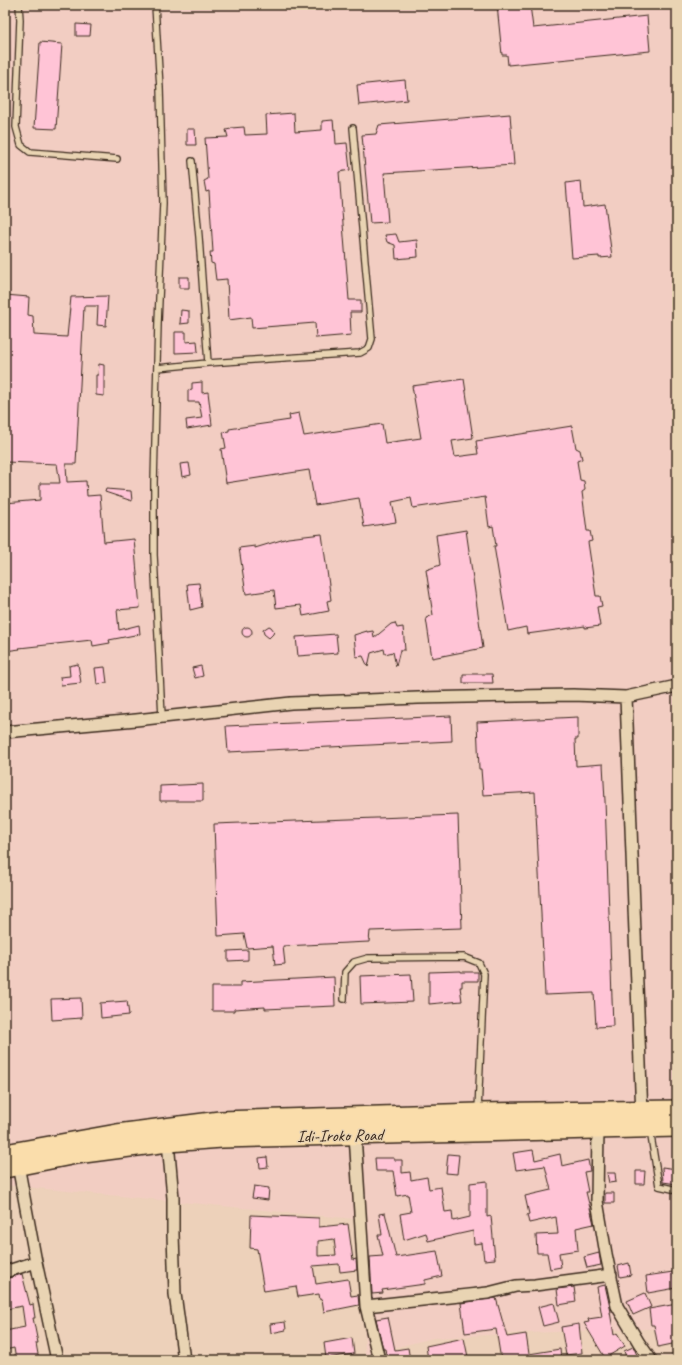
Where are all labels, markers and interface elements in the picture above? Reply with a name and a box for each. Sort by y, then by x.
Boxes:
street label: Idi-Iroko Road [297,1124,386,1147]

